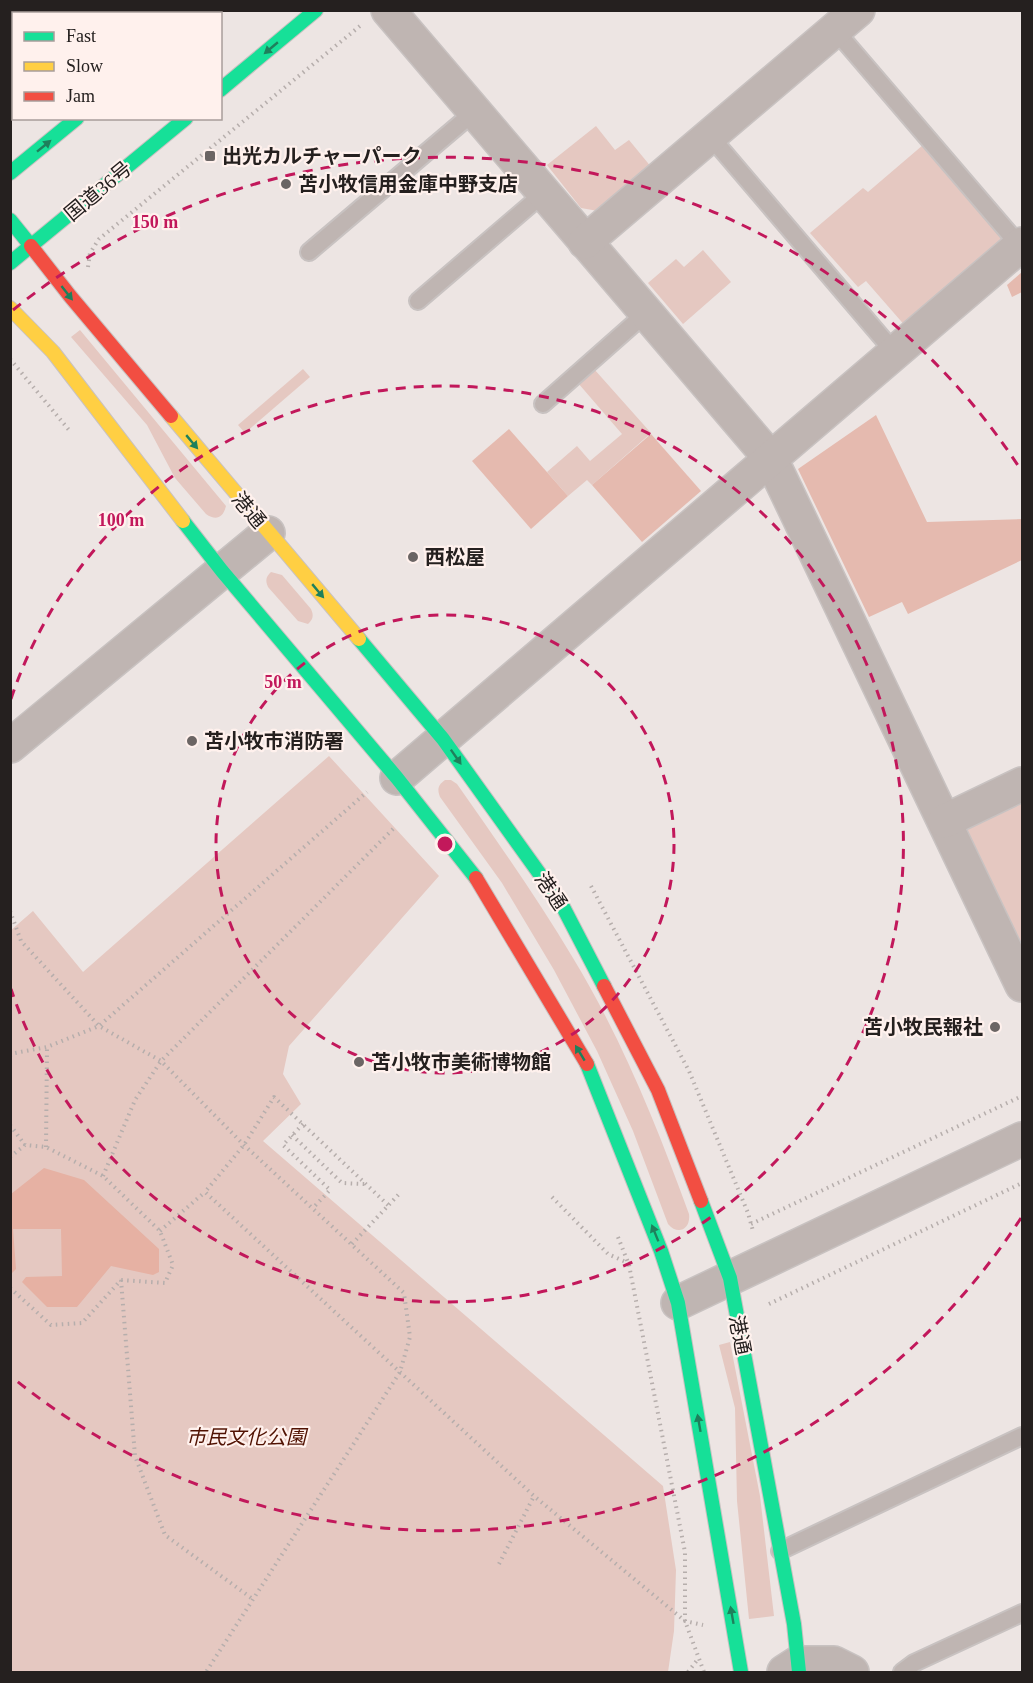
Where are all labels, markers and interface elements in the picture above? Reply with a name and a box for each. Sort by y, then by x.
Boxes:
legend [12,12,222,120]
text: Fast [66,26,96,46]
one-way arrow [263,41,279,54]
text: Slow [66,56,103,76]
text: Jam [66,86,95,106]
one-way arrow [36,140,51,153]
place label: 出光カルチャーパーク [222,145,422,167]
marker: 出光カルチャーパーク [203,149,217,163]
street label: 国道36号 [60,157,136,225]
place label: 苫小牧信用金庫中野支店 [298,173,518,195]
marker: 苫小牧信用金庫中野支店 [279,177,293,191]
text: 150 m [132,212,178,232]
one-way arrow [60,285,73,300]
one-way arrow [185,434,198,449]
street label: 港通 [228,488,270,532]
text: 100 m [98,510,144,530]
place label: 西松屋 [425,546,485,568]
marker: 西松屋 [406,550,420,564]
one-way arrow [311,583,324,598]
text: 50 m [264,672,302,692]
place label: 苫小牧市消防署 [204,730,344,752]
marker: 苫小牧市消防署 [185,734,199,748]
one-way arrow [450,748,462,764]
centre of rings [435,834,455,854]
street label: 港通 [531,868,571,914]
place label: 苫小牧民報社 [863,1016,983,1038]
marker: 苫小牧民報社 [988,1020,1002,1034]
one-way arrow [575,1044,585,1061]
place label: 苫小牧市美術博物館 [371,1051,551,1073]
marker: 苫小牧市美術博物館 [352,1055,366,1069]
one-way arrow [649,1224,659,1242]
street label: 港通 [725,1313,755,1357]
one-way arrow [694,1413,703,1432]
park label: 市民文化公園 [186,1426,309,1448]
one-way arrow [728,1605,737,1624]

